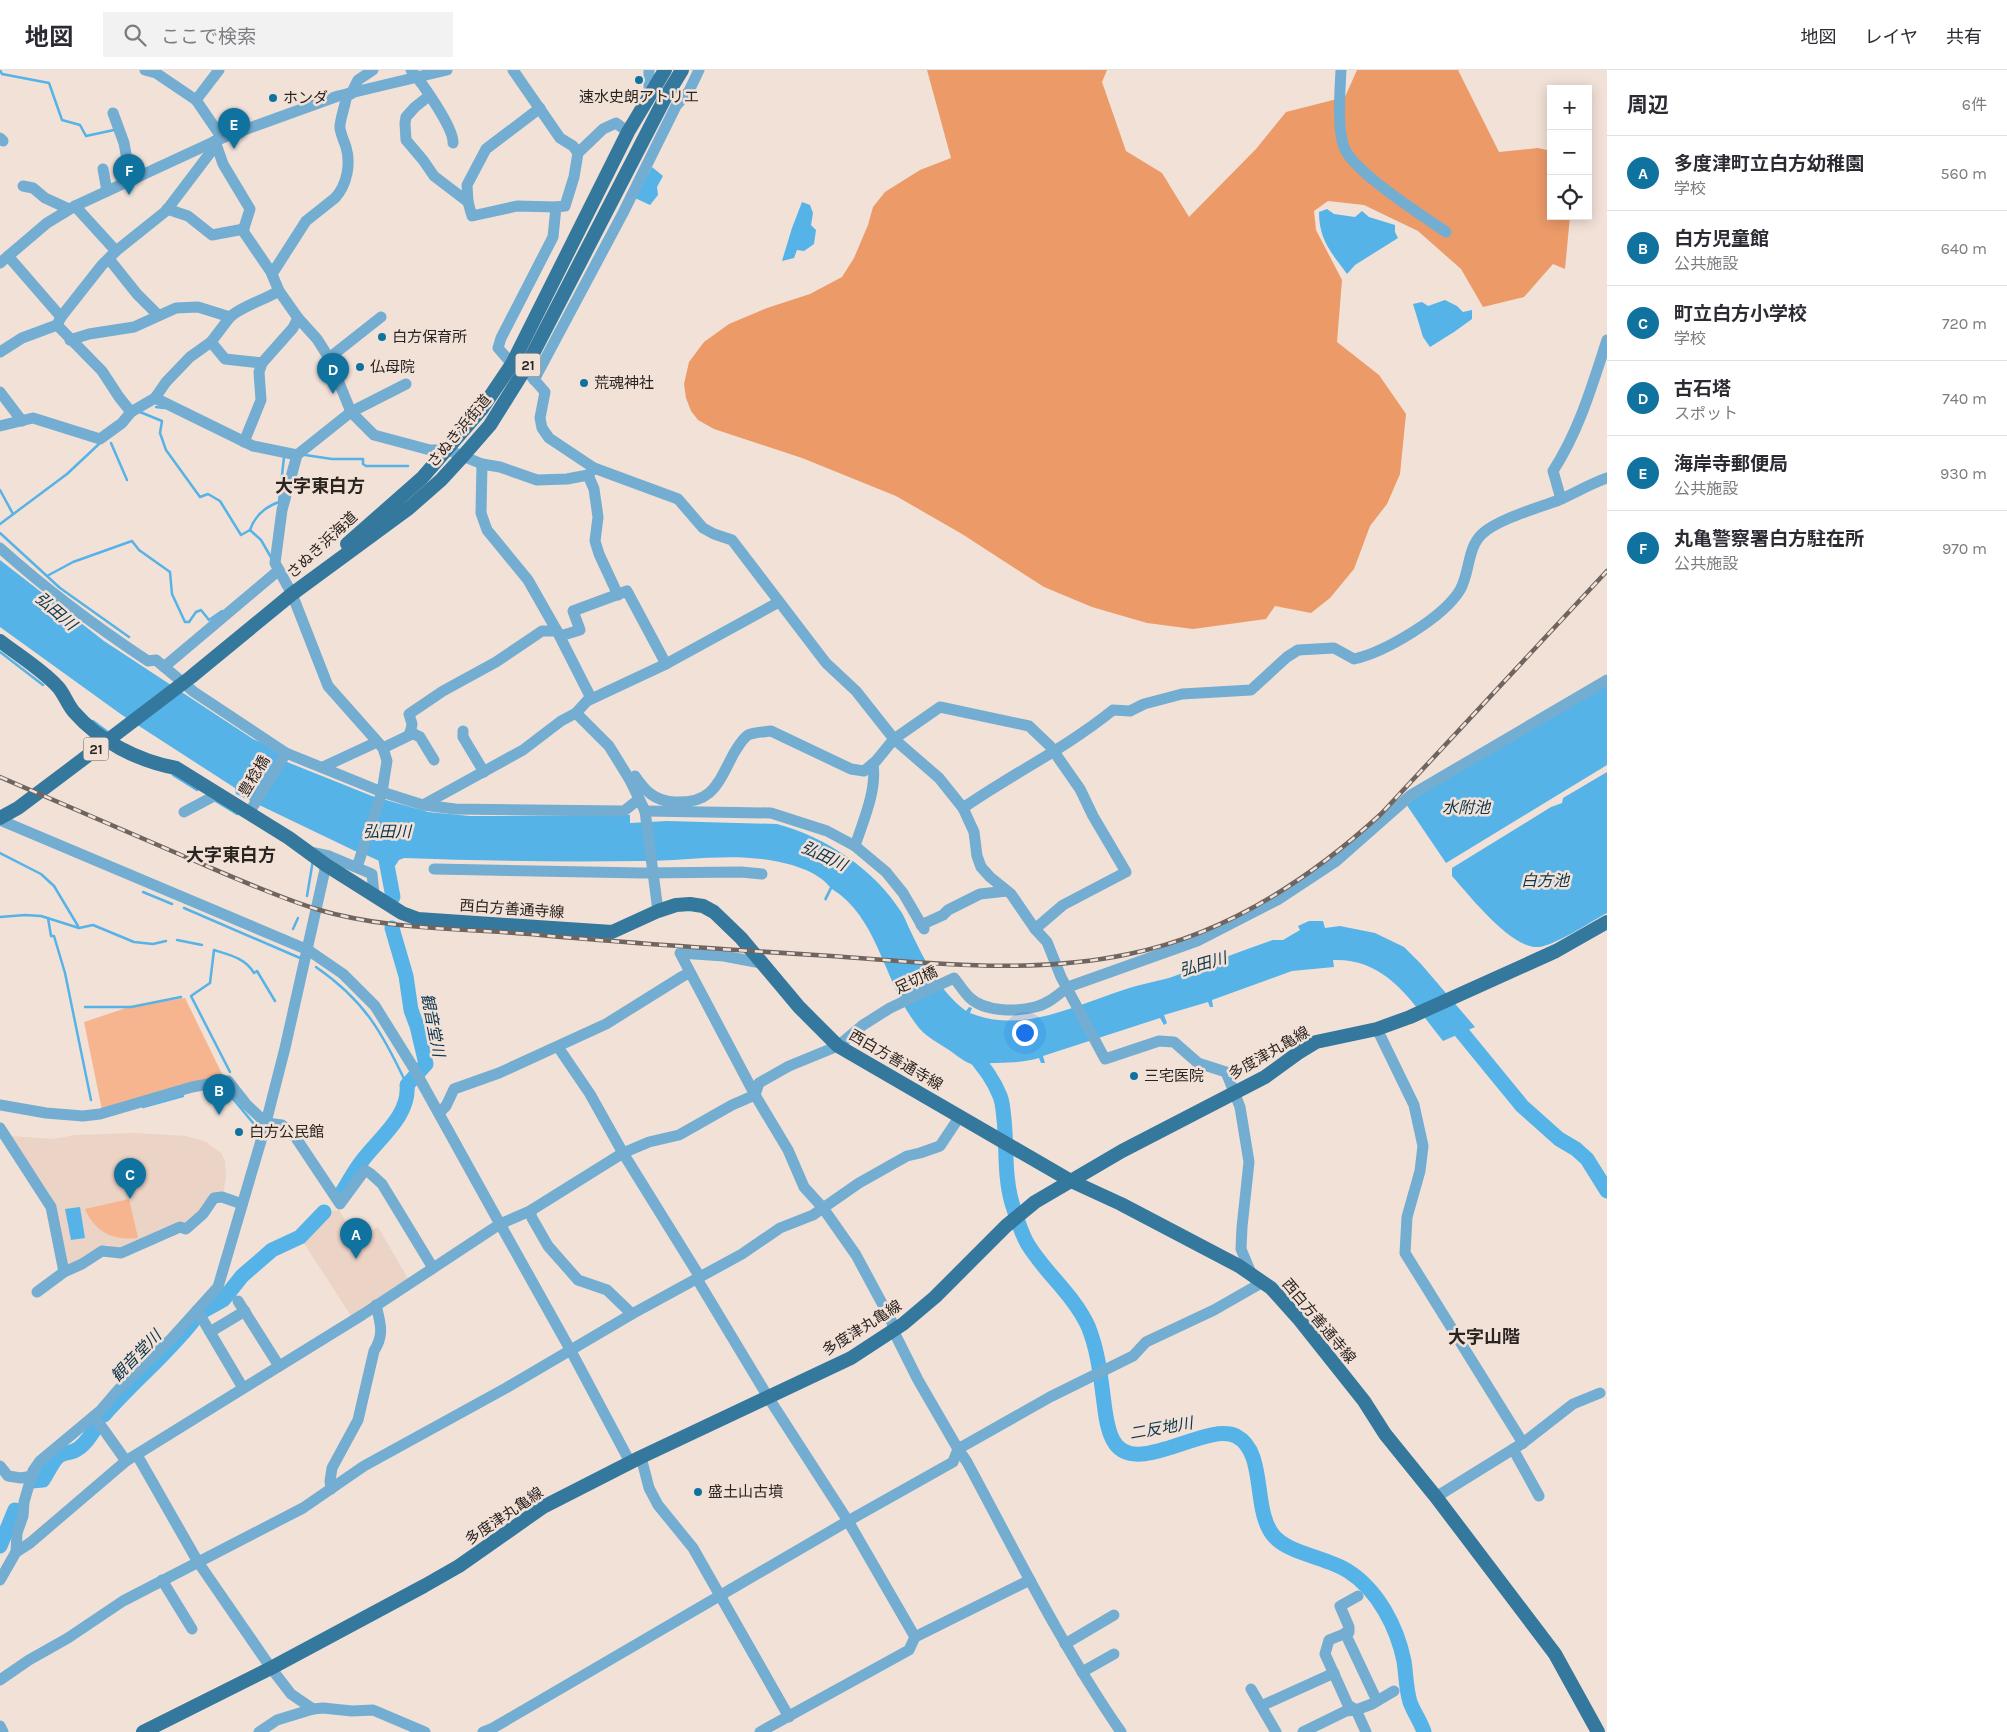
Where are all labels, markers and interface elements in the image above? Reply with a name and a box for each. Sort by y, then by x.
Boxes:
search box [103,12,453,57]
icon: search [121,21,149,49]
text: 地図 [25,23,73,51]
text: ここで検索 [161,26,256,48]
text: 地図 [1801,26,1837,48]
text: レイヤ [1865,26,1918,48]
text: 共有 [1946,26,1982,48]
marker: 速水史朗アトリエ [633,74,645,86]
map controls [1547,85,1592,220]
button: + [1547,85,1592,130]
place label: 速水史朗アトリエ [579,88,699,106]
place label: ホンダ [283,89,328,107]
marker: ホンダ [267,92,279,104]
text: 周辺 [1627,93,1669,117]
text: 6件 [1962,95,1987,114]
pin: E [218,108,250,149]
button: − [1547,130,1592,175]
text: 多度津町立白方幼稚園 [1674,153,1864,175]
pin: F [113,154,145,195]
text: A [1638,164,1648,183]
text: 560 m [1941,164,1987,183]
button: locate [1547,175,1592,220]
text: 学校 [1674,179,1706,198]
text: 白方児童館 [1674,228,1769,250]
text: B [1638,239,1648,258]
text: 640 m [1941,239,1987,258]
text: 公共施設 [1674,254,1738,273]
text: 町立白方小学校 [1674,303,1807,325]
text: C [1638,314,1648,333]
text: 720 m [1942,314,1987,333]
place label: 白方保育所 [392,328,467,346]
text: 学校 [1674,329,1706,348]
marker: 白方保育所 [376,331,388,343]
pin: D [317,353,349,394]
road number: 21 [516,354,540,376]
place label: 仏母院 [370,358,415,376]
marker: 仏母院 [354,361,366,373]
place label: 荒魂神社 [594,374,654,392]
marker: 荒魂神社 [578,377,590,389]
text: 古石塔 [1674,378,1731,400]
text: D [1638,389,1648,408]
text: 740 m [1942,389,1987,408]
street label: さぬき浜街道 [423,391,495,471]
text: スポット [1674,404,1738,423]
text: 海岸寺郵便局 [1674,453,1788,475]
text: E [1638,464,1648,483]
text: 930 m [1940,464,1987,483]
district label: 大字東白方 [275,475,365,497]
text: 公共施設 [1674,479,1738,498]
street label: さぬき浜海道 [283,508,361,582]
text: 丸亀警察署白方駐在所 [1674,528,1864,550]
text: F [1639,539,1647,558]
text: 970 m [1942,539,1987,558]
text: 公共施設 [1674,554,1738,573]
water label: 弘田川 [32,588,82,635]
road number: 21 [84,738,108,761]
street label: 豊稔橋 [235,752,273,800]
water label: 水附池 [1442,798,1492,817]
water label: 弘田川 [363,822,413,841]
water label: 弘田川 [798,837,852,876]
district label: 大字東白方 [186,844,276,866]
water label: 白方池 [1521,871,1571,890]
street label: 西白方善通寺線 [459,896,565,922]
water label: 弘田川 [1177,948,1231,980]
street label: 足切橋 [892,962,940,998]
water label: 観音堂川 [418,992,449,1060]
your location [1012,1020,1038,1046]
street label: 多度津丸亀線 [1226,1023,1312,1083]
street label: 西白方善通寺線 [846,1026,946,1094]
place label: 三宅医院 [1144,1067,1204,1085]
marker: 三宅医院 [1128,1070,1140,1082]
pin: B [203,1074,235,1115]
place label: 白方公民館 [249,1123,324,1141]
marker: 白方公民館 [233,1126,245,1138]
pin: C [114,1158,146,1199]
pin: A [340,1218,372,1259]
street label: 西白方善通寺線 [1278,1275,1360,1367]
street label: 多度津丸亀線 [819,1297,905,1359]
water label: 観音堂川 [107,1325,166,1386]
district label: 大字山階 [1448,1326,1520,1348]
water label: 二反地川 [1128,1413,1196,1443]
street label: 多度津丸亀線 [462,1483,546,1549]
place label: 盛土山古墳 [708,1483,783,1501]
marker: 盛土山古墳 [692,1486,704,1498]

